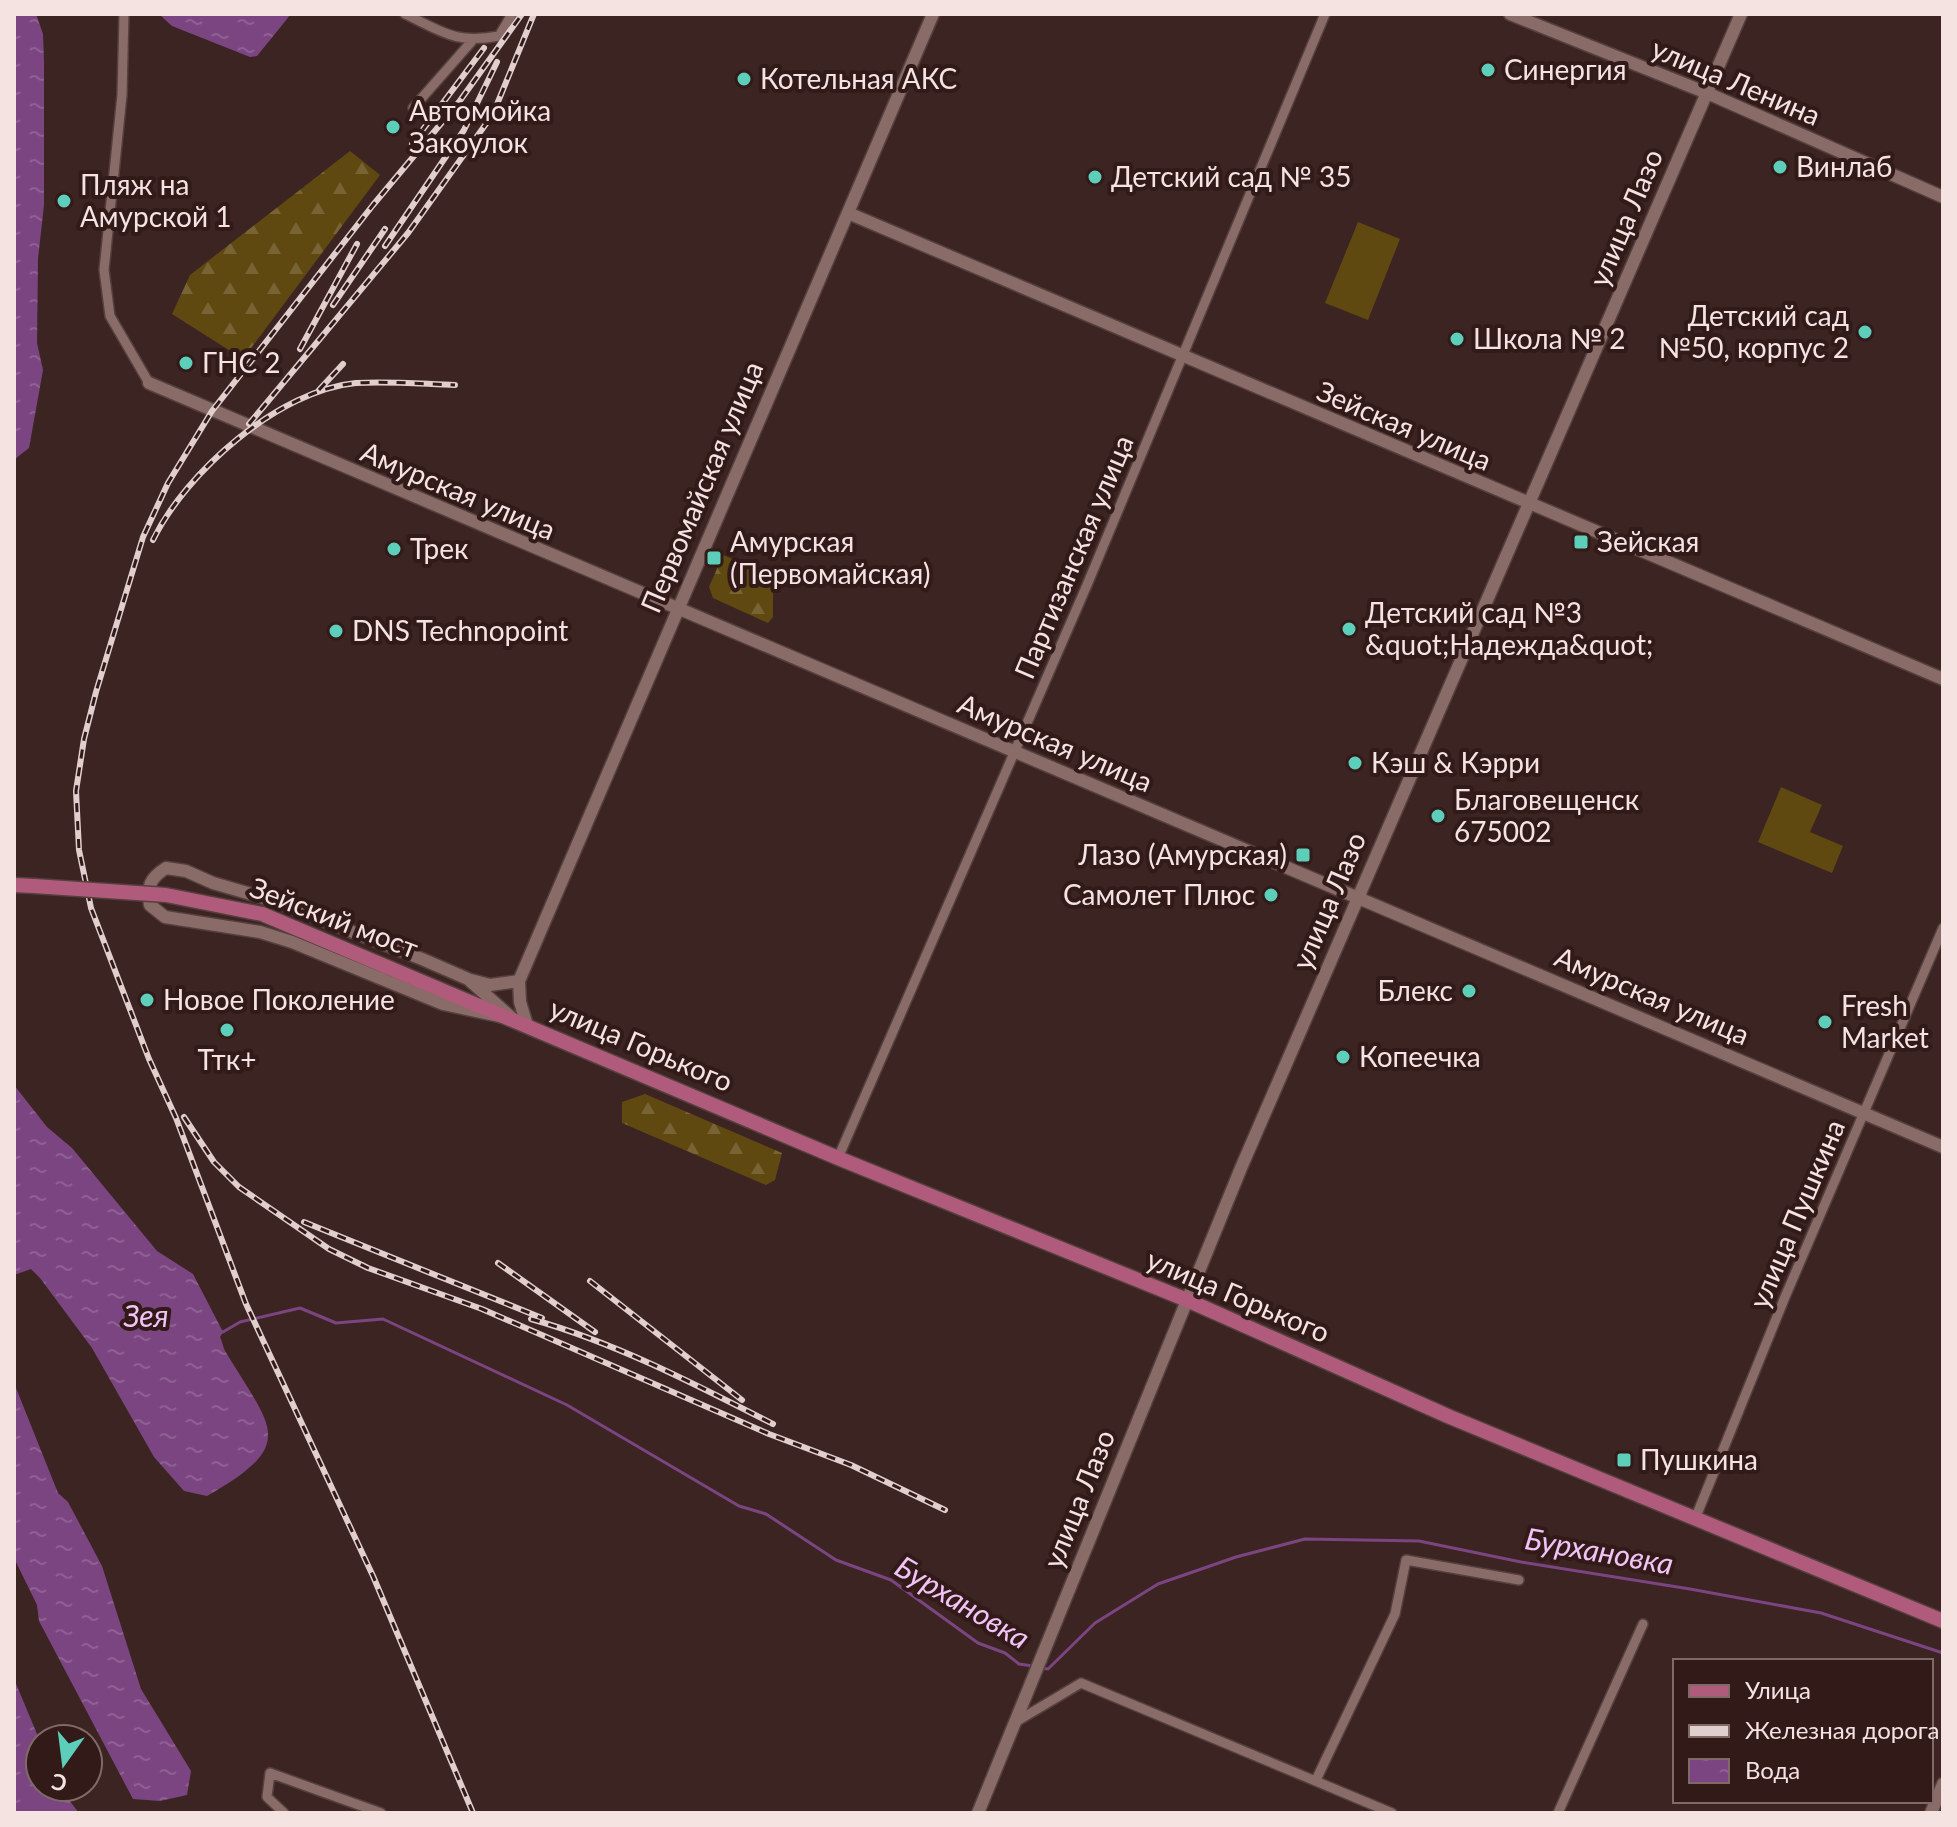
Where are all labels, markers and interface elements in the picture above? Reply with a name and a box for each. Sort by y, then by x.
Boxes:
street label: улица Ленина [1647,30,1826,132]
place label: Синергия [1504,52,1626,86]
place label: Котельная АКС [760,61,958,95]
marker: Синергия [1479,61,1497,79]
marker: Котельная АКС [735,70,753,88]
place label: Автомойка Закоулок [409,93,551,159]
marker: Автомойка Закоулок [384,118,402,136]
street label: улица Лазо [1581,144,1669,291]
place label: Винлаб [1796,149,1892,183]
marker: Винлаб [1771,158,1789,176]
place label: Детский сад № 35 [1111,159,1351,193]
place label: Пляж на Амурской 1 [80,167,231,233]
marker: Детский сад № 35 [1086,168,1104,186]
marker: Пляж на Амурской 1 [55,192,73,210]
place label: Детский сад №50, корпус 2 [1659,298,1849,364]
place label: Школа № 2 [1473,321,1626,355]
marker: Детский сад №50, корпус 2 [1856,323,1874,341]
marker: Школа № 2 [1448,330,1466,348]
place label: ГНС 2 [202,345,281,379]
marker: ГНС 2 [177,354,195,372]
street label: Первомайская улица [633,356,769,617]
street label: Зейская улица [1312,373,1497,477]
street label: Партизанская улица [1006,430,1140,683]
street label: Амурская улица [356,434,561,546]
place label: Амурская (Первомайская) [730,524,931,590]
place label: Зейская [1597,524,1699,558]
place label: Трек [410,531,469,565]
marker: Зейская [1572,533,1590,551]
marker: Трек [385,540,403,558]
marker: Амурская (Первомайская) [705,549,723,567]
place label: Детский сад №3 &quot;Надежда&quot; [1365,595,1653,661]
place label: DNS Technopoint [352,613,568,647]
marker: Детский сад №3 &quot;Надежда&quot; [1340,620,1358,638]
marker: DNS Technopoint [327,622,345,640]
street label: Амурская улица [953,686,1158,798]
place label: Кэш & Кэрри [1371,745,1540,779]
marker: Кэш & Кэрри [1346,754,1364,772]
place label: Благовещенск 675002 [1454,782,1640,848]
marker: Благовещенск 675002 [1429,807,1447,825]
street label: улица Лазо [1284,827,1372,974]
place label: Лазо (Амурская) [1078,837,1287,871]
marker: Лазо (Амурская) [1294,846,1312,864]
street label: Зейский мост [246,869,423,965]
place label: Самолет Плюс [1063,877,1255,911]
marker: Самолет Плюс [1262,886,1280,904]
street label: Амурская улица [1550,939,1755,1051]
place label: Блекс [1377,973,1453,1007]
place label: Новое Поколение [163,982,395,1016]
marker: Блекс [1460,982,1478,1000]
place label: Fresh Market [1841,988,1929,1054]
street label: улица Горького [545,990,738,1098]
marker: Новое Поколение [138,991,156,1009]
marker: Fresh Market [1816,1013,1834,1031]
marker: Ттк+ [218,1021,236,1039]
place label: Копеечка [1359,1039,1481,1073]
place label: Ттк+ [198,1042,256,1076]
marker: Копеечка [1334,1048,1352,1066]
street label: улица Пушкина [1741,1114,1851,1313]
street label: улица Горького [1142,1241,1335,1349]
water label: Зея [122,1297,169,1333]
street label: улица Лазо [1035,1425,1121,1573]
place label: Пушкина [1640,1442,1758,1476]
marker: Пушкина [1615,1451,1633,1469]
water label: Бурхановка [1522,1519,1676,1581]
water label: Бурхановка [890,1547,1037,1655]
legend [1673,1659,1933,1803]
text: Улица [1745,1675,1811,1704]
text: Железная дорога [1745,1715,1940,1744]
north arrow [24,1723,104,1803]
text: Вода [1745,1755,1800,1784]
text: С [48,1768,69,1798]

